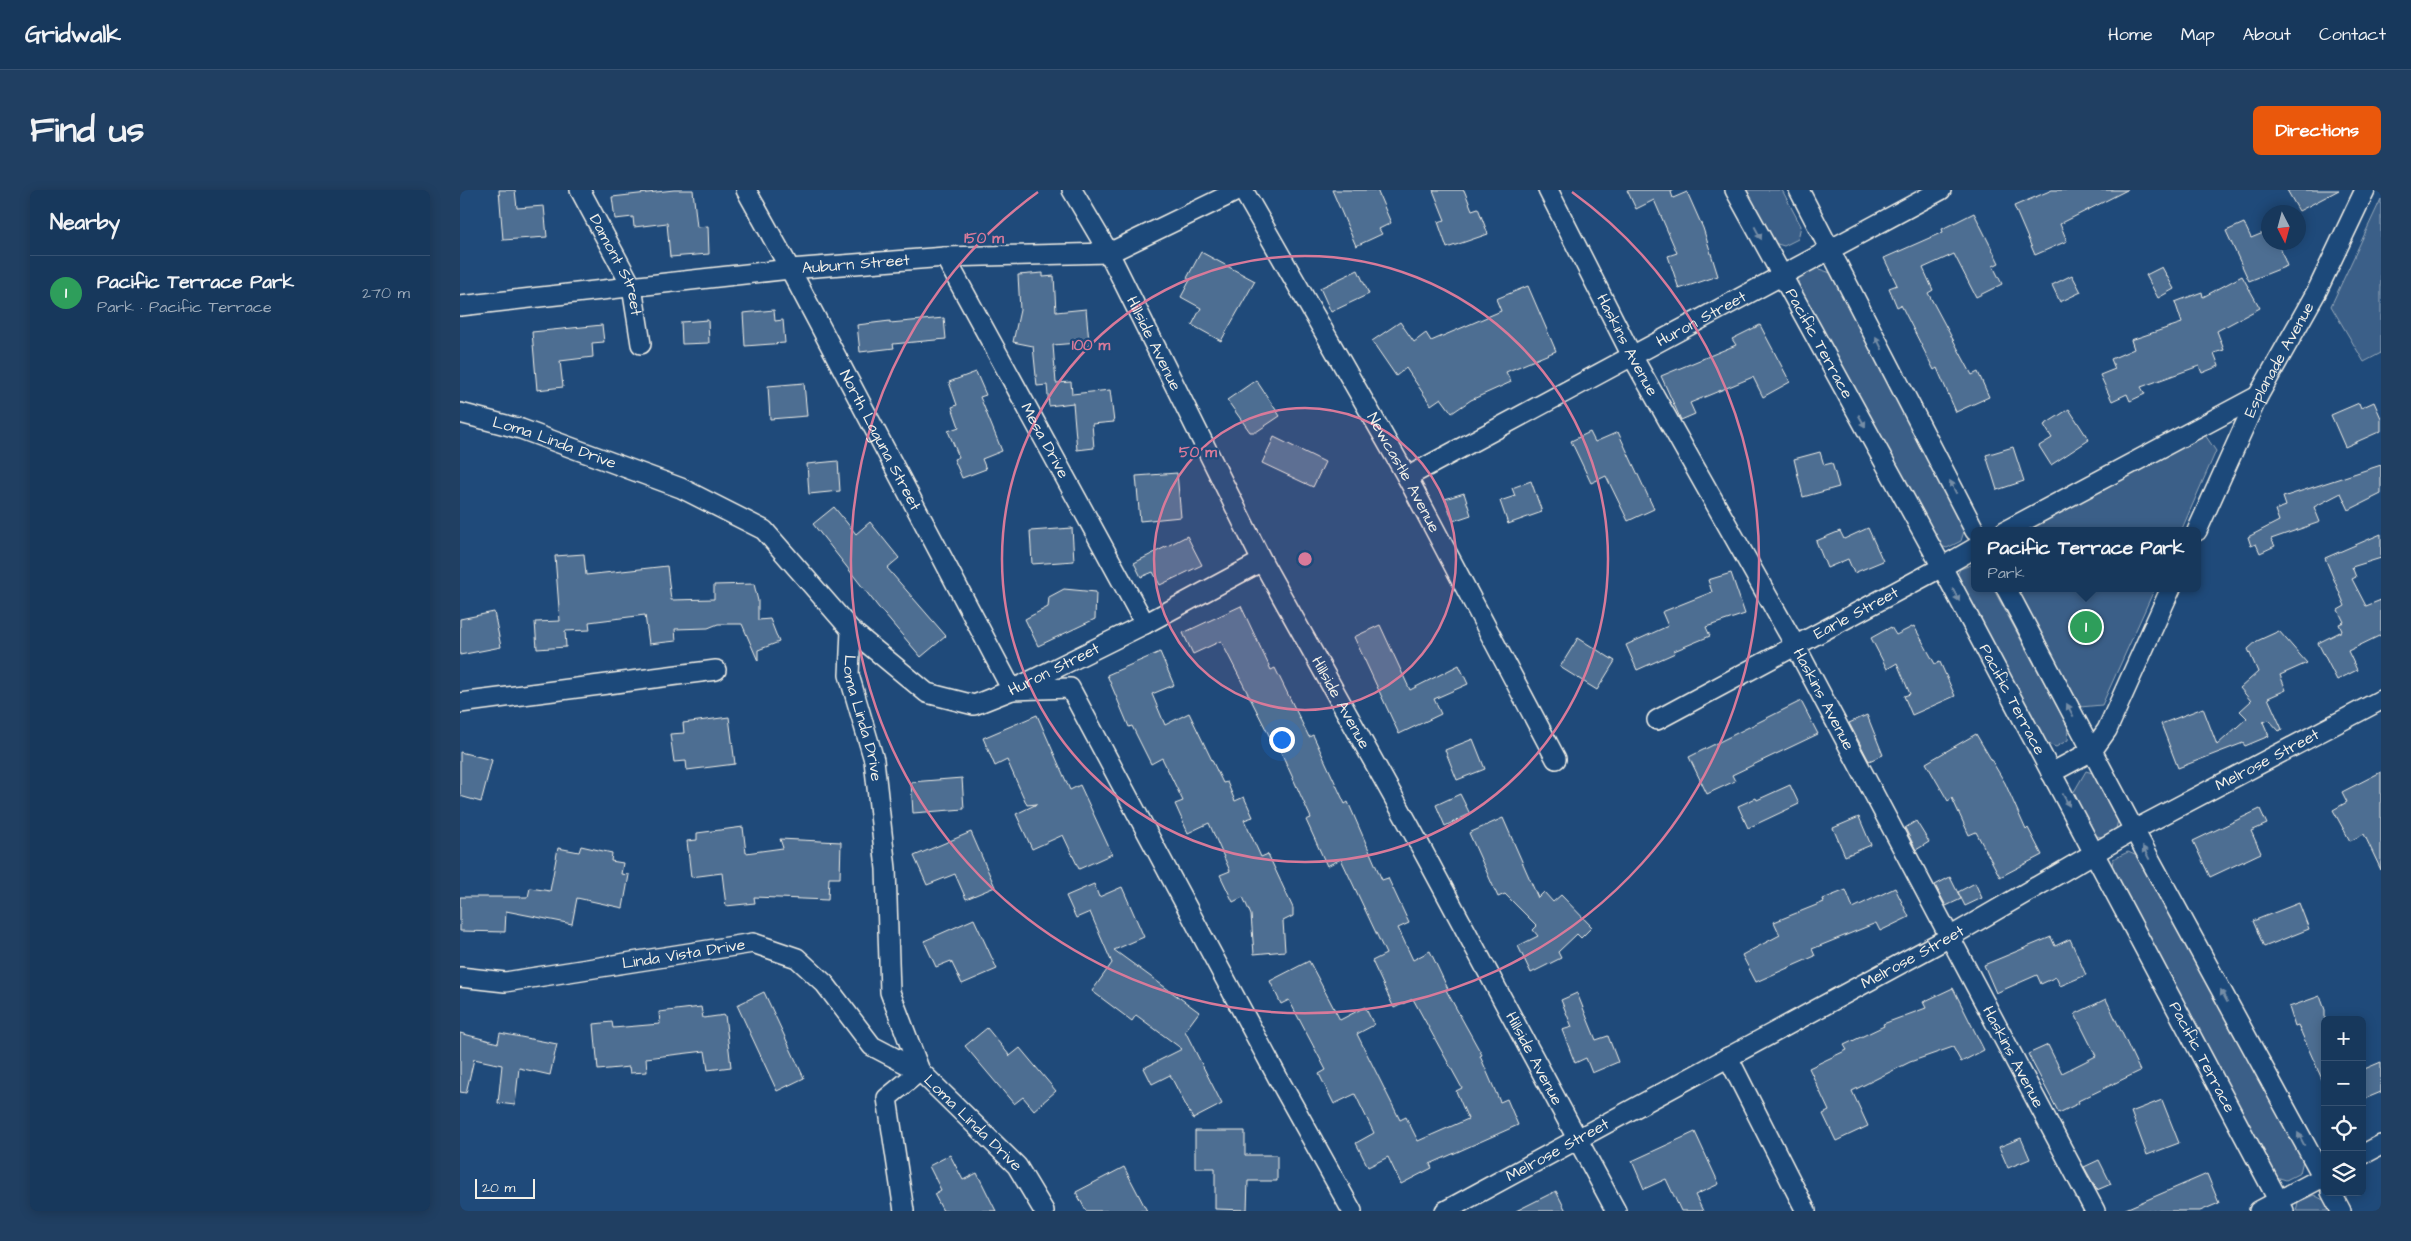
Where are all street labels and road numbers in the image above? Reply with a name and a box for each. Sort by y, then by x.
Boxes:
street label: Damont Street [584,210,647,318]
street label: Auburn Street [801,249,911,279]
street label: Pacific Terrace [1780,284,1859,403]
street label: Huron Street [1652,285,1751,352]
street label: Haskins Avenue [1591,290,1663,400]
street label: Hillside Avenue [1121,292,1187,395]
street label: Esplanade Avenue [2239,298,2320,421]
street label: North Laguna Street [834,366,927,515]
street label: Mesa Drive [1015,399,1075,483]
street label: Newcastle Avenue [1361,409,1446,537]
street label: Loma Linda Drive [490,411,620,474]
street label: Earle Street [1810,581,1903,645]
street label: Huron Street [1004,637,1104,701]
street label: Pacific Terrace [1974,640,2051,759]
street label: Haskins Avenue [1788,644,1860,754]
street label: Hillside Avenue [1306,652,1376,753]
street label: Loma Linda Drive [838,655,887,783]
street label: Melrose Street [2211,723,2324,796]
street label: Melrose Street [1857,920,1969,994]
street label: Linda Vista Drive [620,933,747,974]
street label: Pacific Terrace [2164,998,2241,1117]
street label: Haskins Avenue [1977,1002,2050,1112]
street label: Hillside Avenue [1500,1008,1568,1109]
street label: Loma Linda Drive [919,1070,1027,1176]
street label: Melrose Street [1502,1113,1614,1187]

